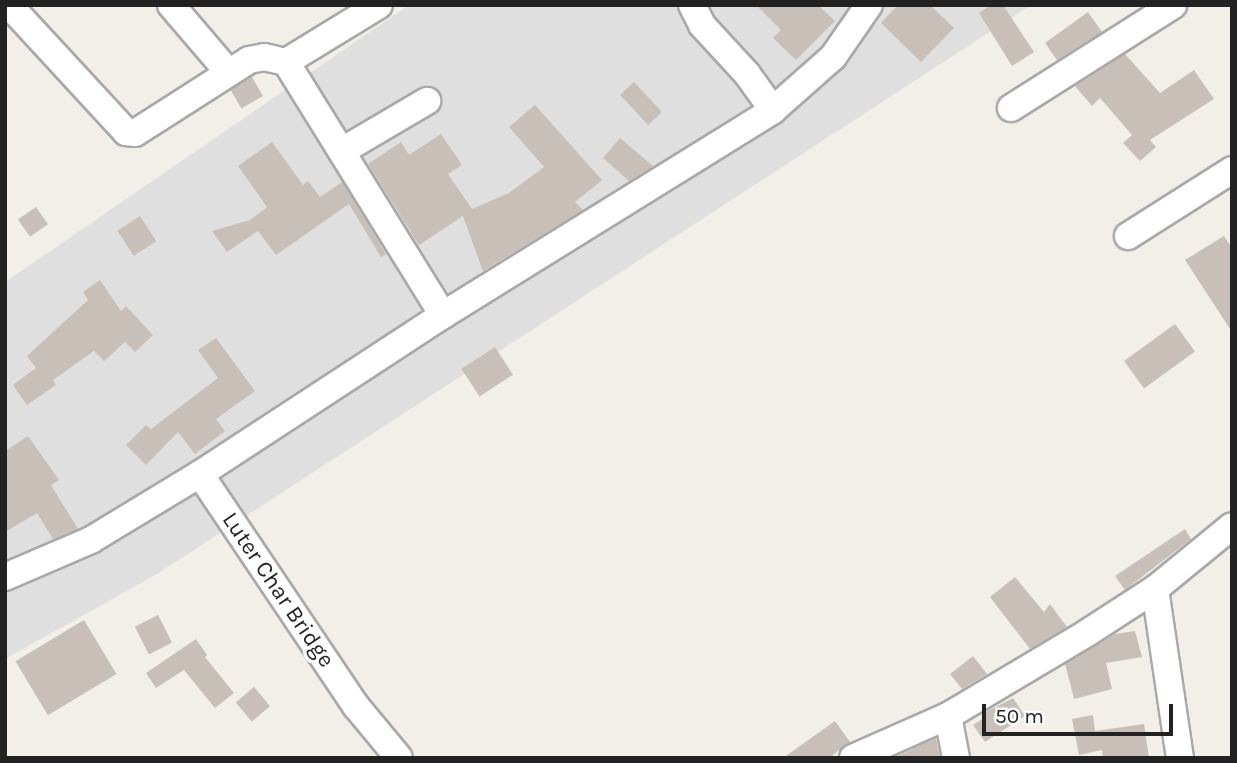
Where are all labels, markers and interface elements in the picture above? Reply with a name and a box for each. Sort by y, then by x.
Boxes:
street label: Luter Char Bridge [216,507,340,673]
scale bar [985,690,1176,734]
text: 50 m [995,704,1044,728]

